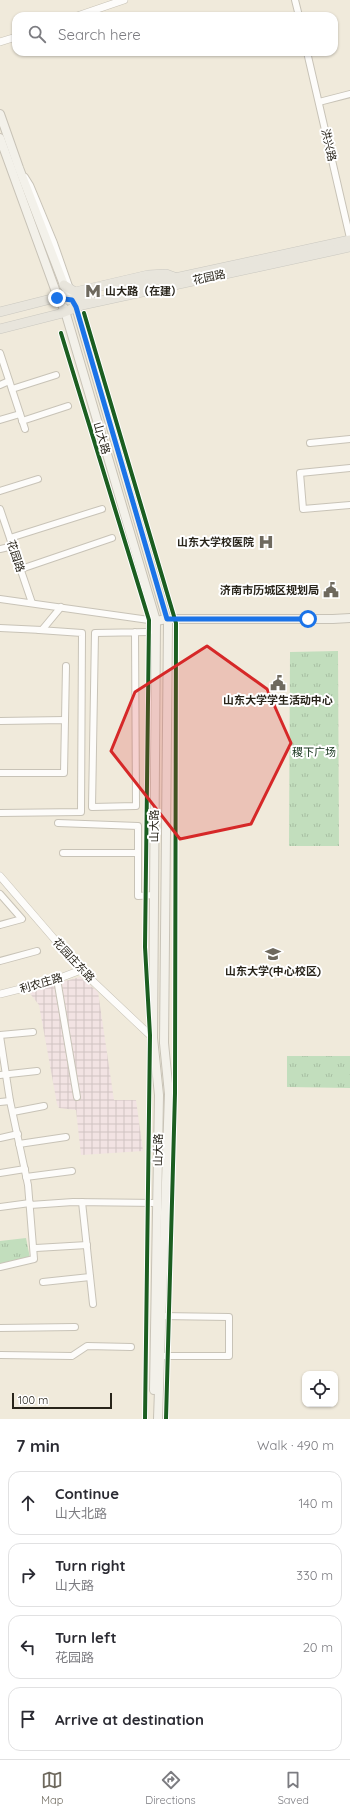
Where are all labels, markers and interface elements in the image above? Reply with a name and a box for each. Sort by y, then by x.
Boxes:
search box [12,12,338,56]
icon: search [26,23,48,45]
text: Search here [58,25,141,44]
street label: 洪兴路 [318,127,340,163]
street label: 花园路 [191,267,227,287]
metro station icon: 山大路（在建） [84,282,102,300]
place label: 山大路（在建） [105,284,182,298]
route end [48,289,66,307]
street label: 山大路 [91,420,113,456]
hospital icon: 山东大学校医院 [257,533,275,551]
place label: 山东大学校医院 [177,535,254,549]
street label: 花园路 [4,538,28,574]
public building icon: 济南市历城区规划局 [322,581,340,599]
place label: 济南市历城区规划局 [220,583,319,597]
route start [299,610,317,628]
public building icon: 山东大学学生活动中心 [269,674,287,692]
place label: 山东大学学生活动中心 [223,693,333,707]
park label: 稷下广场 [292,745,336,759]
street label: 山大路 [147,810,161,843]
street label: 花园庄东路 [50,935,98,985]
school or university icon: 山东大学(中心校区) [264,945,282,963]
place label: 山东大学(中心校区) [225,964,321,978]
street label: 利农庄路 [18,970,64,996]
street label: 山大路 [151,1133,165,1167]
map controls [302,1371,338,1407]
button: locate [302,1371,338,1407]
scale bar [12,1391,112,1410]
text: 100 m [18,1393,48,1407]
text: 7 min [16,1435,60,1456]
text: Walk · 490 m [257,1437,334,1453]
text: Continue [55,1484,119,1503]
icon: ahead [17,1492,39,1514]
text: 140 m [298,1495,333,1511]
text: 山大北路 [55,1505,107,1521]
text: Turn right [55,1556,126,1575]
icon: right [17,1564,39,1586]
text: 330 m [296,1567,333,1583]
text: 山大路 [55,1577,94,1593]
text: Turn left [55,1628,117,1647]
icon: left [17,1636,39,1658]
text: 20 m [303,1639,333,1655]
text: 花园路 [55,1649,94,1665]
icon: arrive [17,1708,39,1730]
text: Arrive at destination [55,1710,204,1729]
tab: Map [41,1769,63,1807]
tab: Directions [145,1769,196,1807]
tab: Saved [278,1769,309,1807]

